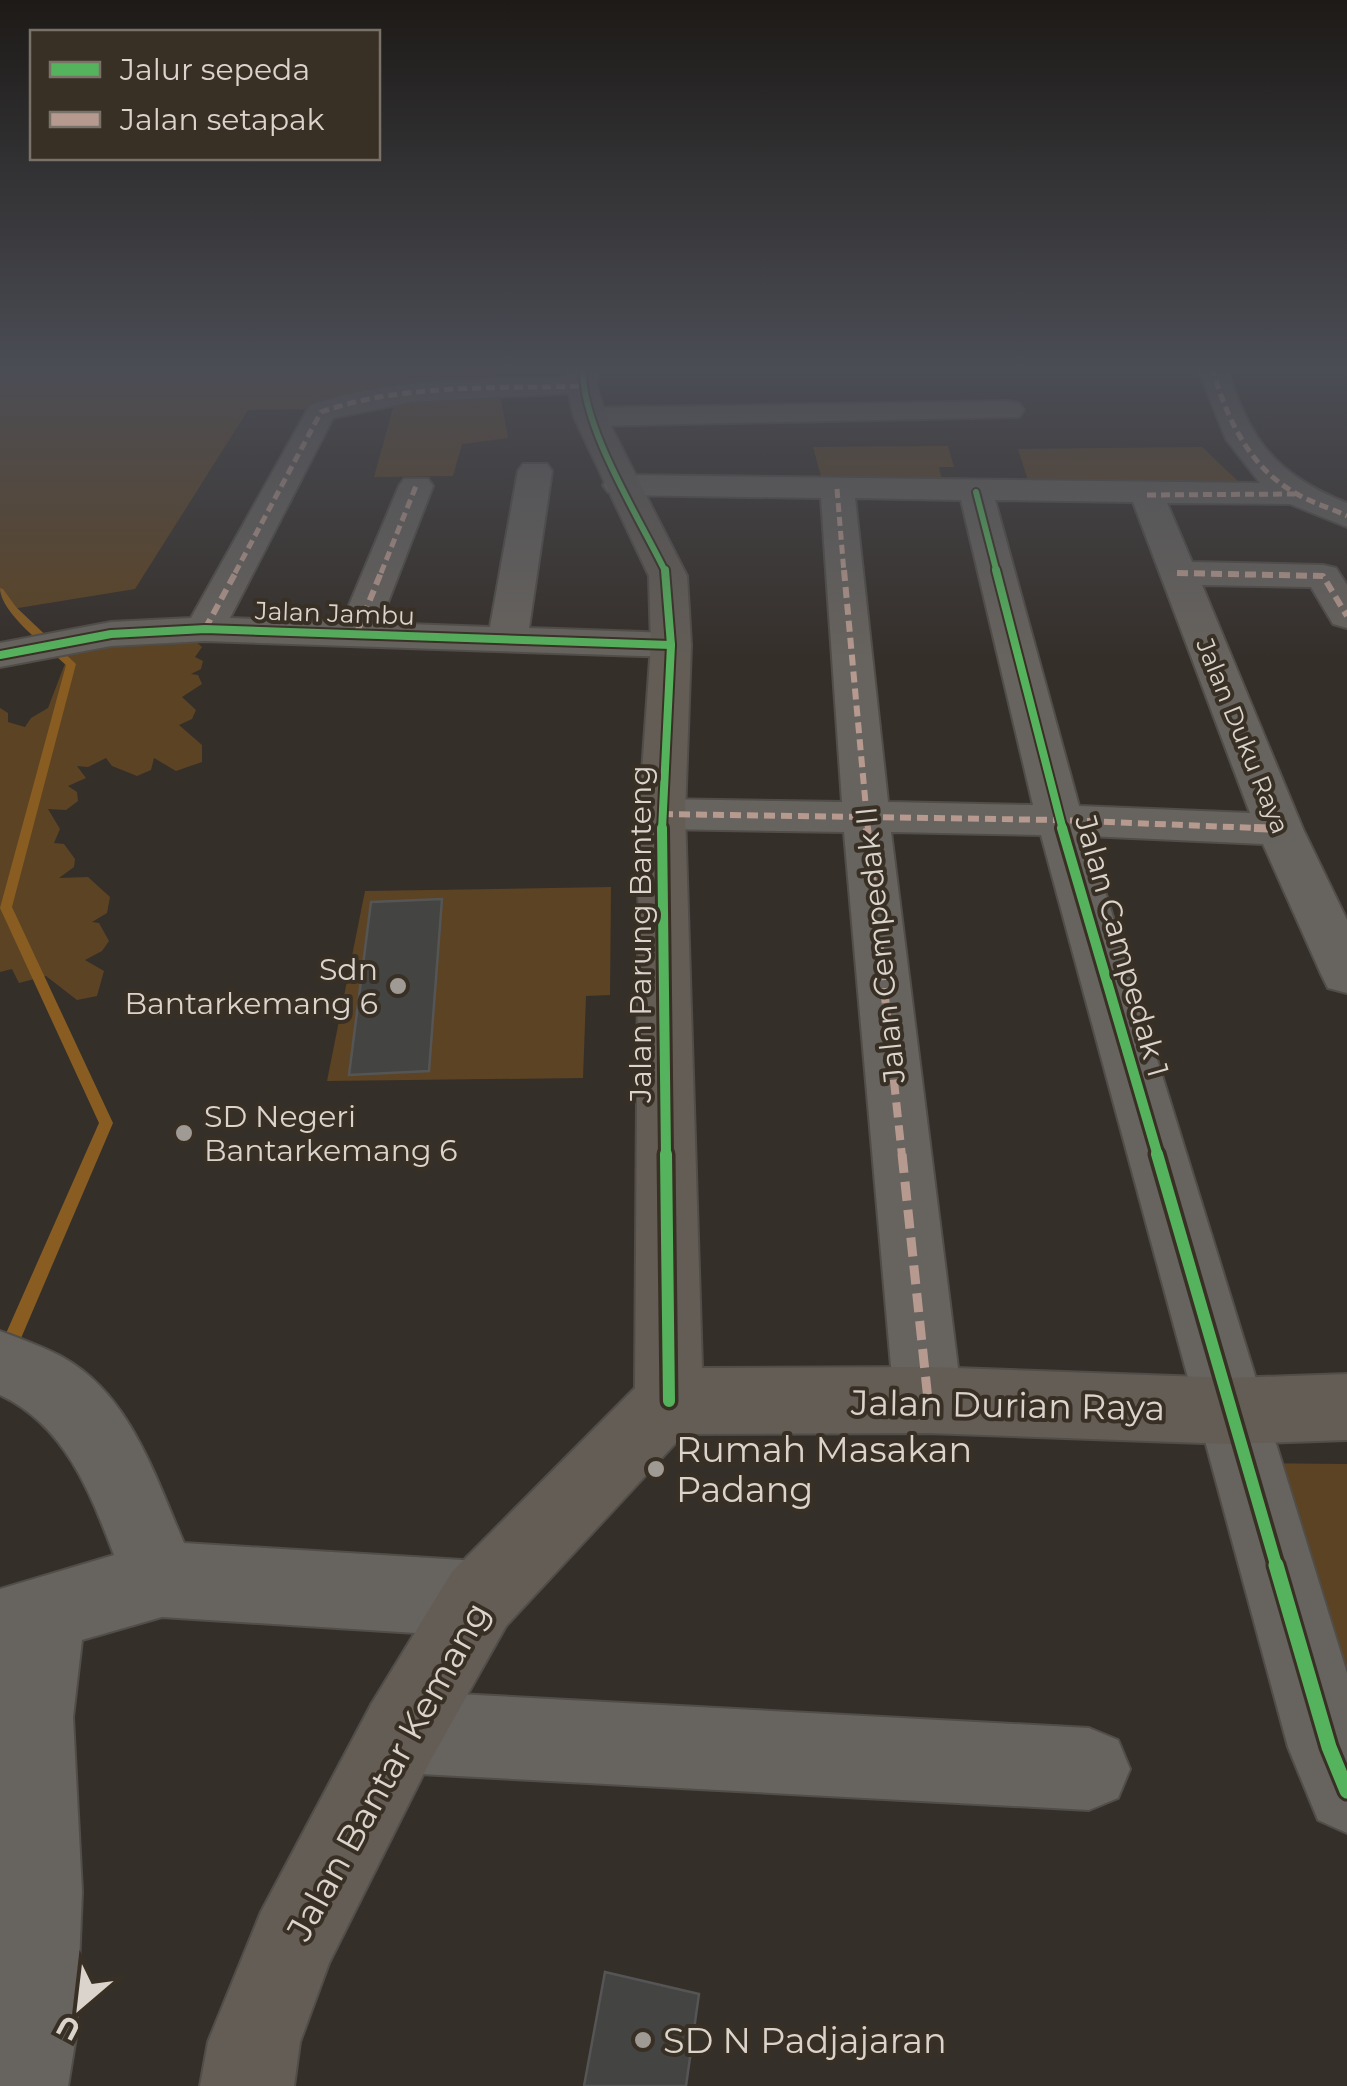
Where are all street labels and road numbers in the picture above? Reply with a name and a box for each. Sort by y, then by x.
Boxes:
street label: Jalan Jambu [254,595,415,631]
street label: Jalan Duku Raya [1190,633,1296,838]
street label: Jalan Parung Banteng [622,765,659,1104]
street label: Jalan Cempedak II [847,805,913,1086]
street label: Jalan Campedak 1 [1067,810,1177,1081]
street label: Jalan Durian Raya [850,1381,1165,1429]
street label: Jalan Bantar Kemang [277,1595,499,1948]

